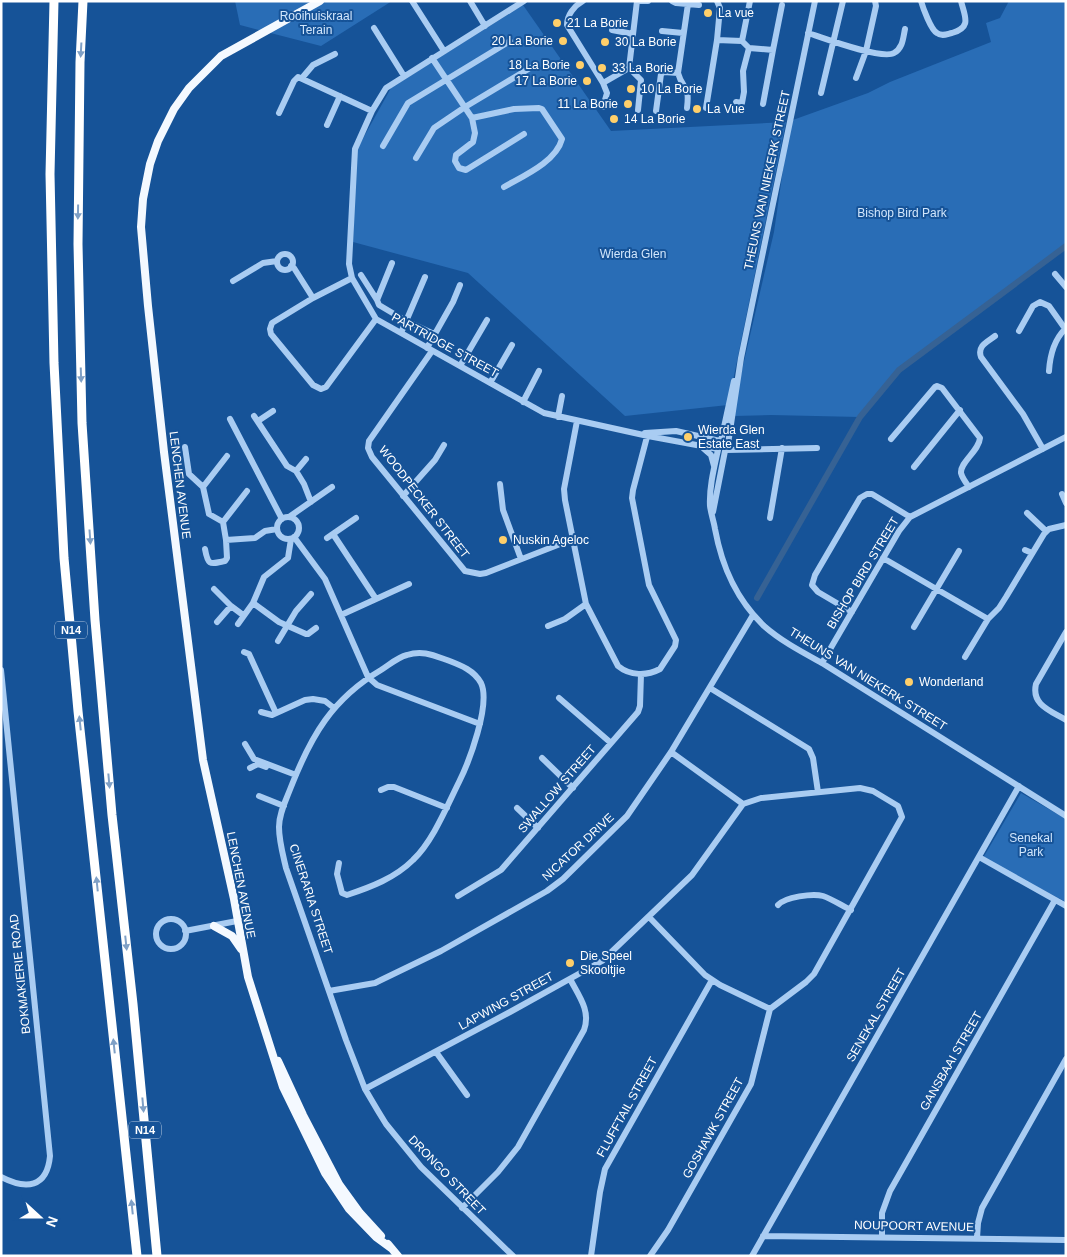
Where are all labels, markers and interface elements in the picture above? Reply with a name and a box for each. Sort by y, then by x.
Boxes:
place label: La vue [718,6,754,20]
marker: La vue [702,7,714,19]
park label: Rooihuiskraal Terain [280,9,352,37]
place label: 21 La Borie [567,16,629,30]
marker: 21 La Borie [551,17,563,29]
place label: 20 La Borie [492,34,553,48]
marker: 20 La Borie [557,35,569,47]
place label: 30 La Borie [615,35,677,49]
marker: 30 La Borie [599,36,611,48]
one-way arrow [76,42,84,58]
place label: 18 La Borie [509,58,570,72]
marker: 18 La Borie [574,59,586,71]
place label: 33 La Borie [612,61,674,75]
marker: 33 La Borie [596,62,608,74]
place label: 17 La Borie [516,74,577,88]
marker: 17 La Borie [581,75,593,87]
place label: 10 La Borie [641,82,703,96]
marker: 10 La Borie [625,83,637,95]
street label: THEUNS VAN NIEKERK STREET [741,88,793,271]
place label: 11 La Borie [558,97,618,111]
marker: 11 La Borie [622,98,634,110]
place label: La Vue [707,102,745,116]
marker: La Vue [691,103,703,115]
place label: 14 La Borie [624,112,686,126]
marker: 14 La Borie [608,113,620,125]
one-way arrow [74,205,82,221]
park label: Bishop Bird Park [857,206,948,220]
park label: Wierda Glen [600,247,666,261]
street label: PARTRIDGE STREET [389,310,501,380]
one-way arrow [77,367,85,383]
place label: Wierda Glen Estate East [698,423,765,451]
street label: LENCHEN AVENUE [166,430,194,540]
marker: Wierda Glen Estate East [682,431,694,443]
street label: WOODPECKER STREET [376,443,473,561]
street label: BISHOP BIRD STREET [824,514,902,631]
one-way arrow [86,529,94,545]
place label: Nuskin Ageloc [513,533,589,547]
marker: Nuskin Ageloc [497,534,509,546]
road number: N14 [55,622,87,638]
street label: THEUNS VAN NIEKERK STREET [787,625,950,734]
place label: Wonderland [919,675,984,689]
marker: Wonderland [903,676,915,688]
one-way arrow [76,714,84,730]
street label: SWALLOW STREET [515,742,599,836]
one-way arrow [105,773,113,789]
street label: NICATOR DRIVE [539,810,617,884]
street label: LENCHEN AVENUE [224,830,258,940]
park label: Senekal Park [1009,831,1053,859]
street label: CINERARIA STREET [287,842,336,957]
one-way arrow [93,876,101,892]
street label: BOKMAKIERIE ROAD [7,913,33,1035]
one-way arrow [122,935,130,951]
place label: Die Speel Skooltjie [580,949,632,977]
marker: Die Speel Skooltjie [564,957,576,969]
street label: SENEKAL STREET [844,965,909,1064]
street label: LAPWING STREET [456,969,556,1033]
street label: GANSBAAI STREET [917,1008,985,1113]
one-way arrow [110,1037,118,1053]
street label: FLUFFTAIL STREET [594,1054,661,1159]
street label: GOSHAWK STREET [680,1075,747,1181]
one-way arrow [139,1097,147,1113]
road number: N14 [129,1122,161,1138]
street label: DRONGO STREET [406,1132,489,1218]
north arrow [15,1192,65,1242]
one-way arrow [128,1199,136,1215]
text: N [43,1214,61,1229]
street label: NOUPOORT AVENUE [854,1218,974,1234]

